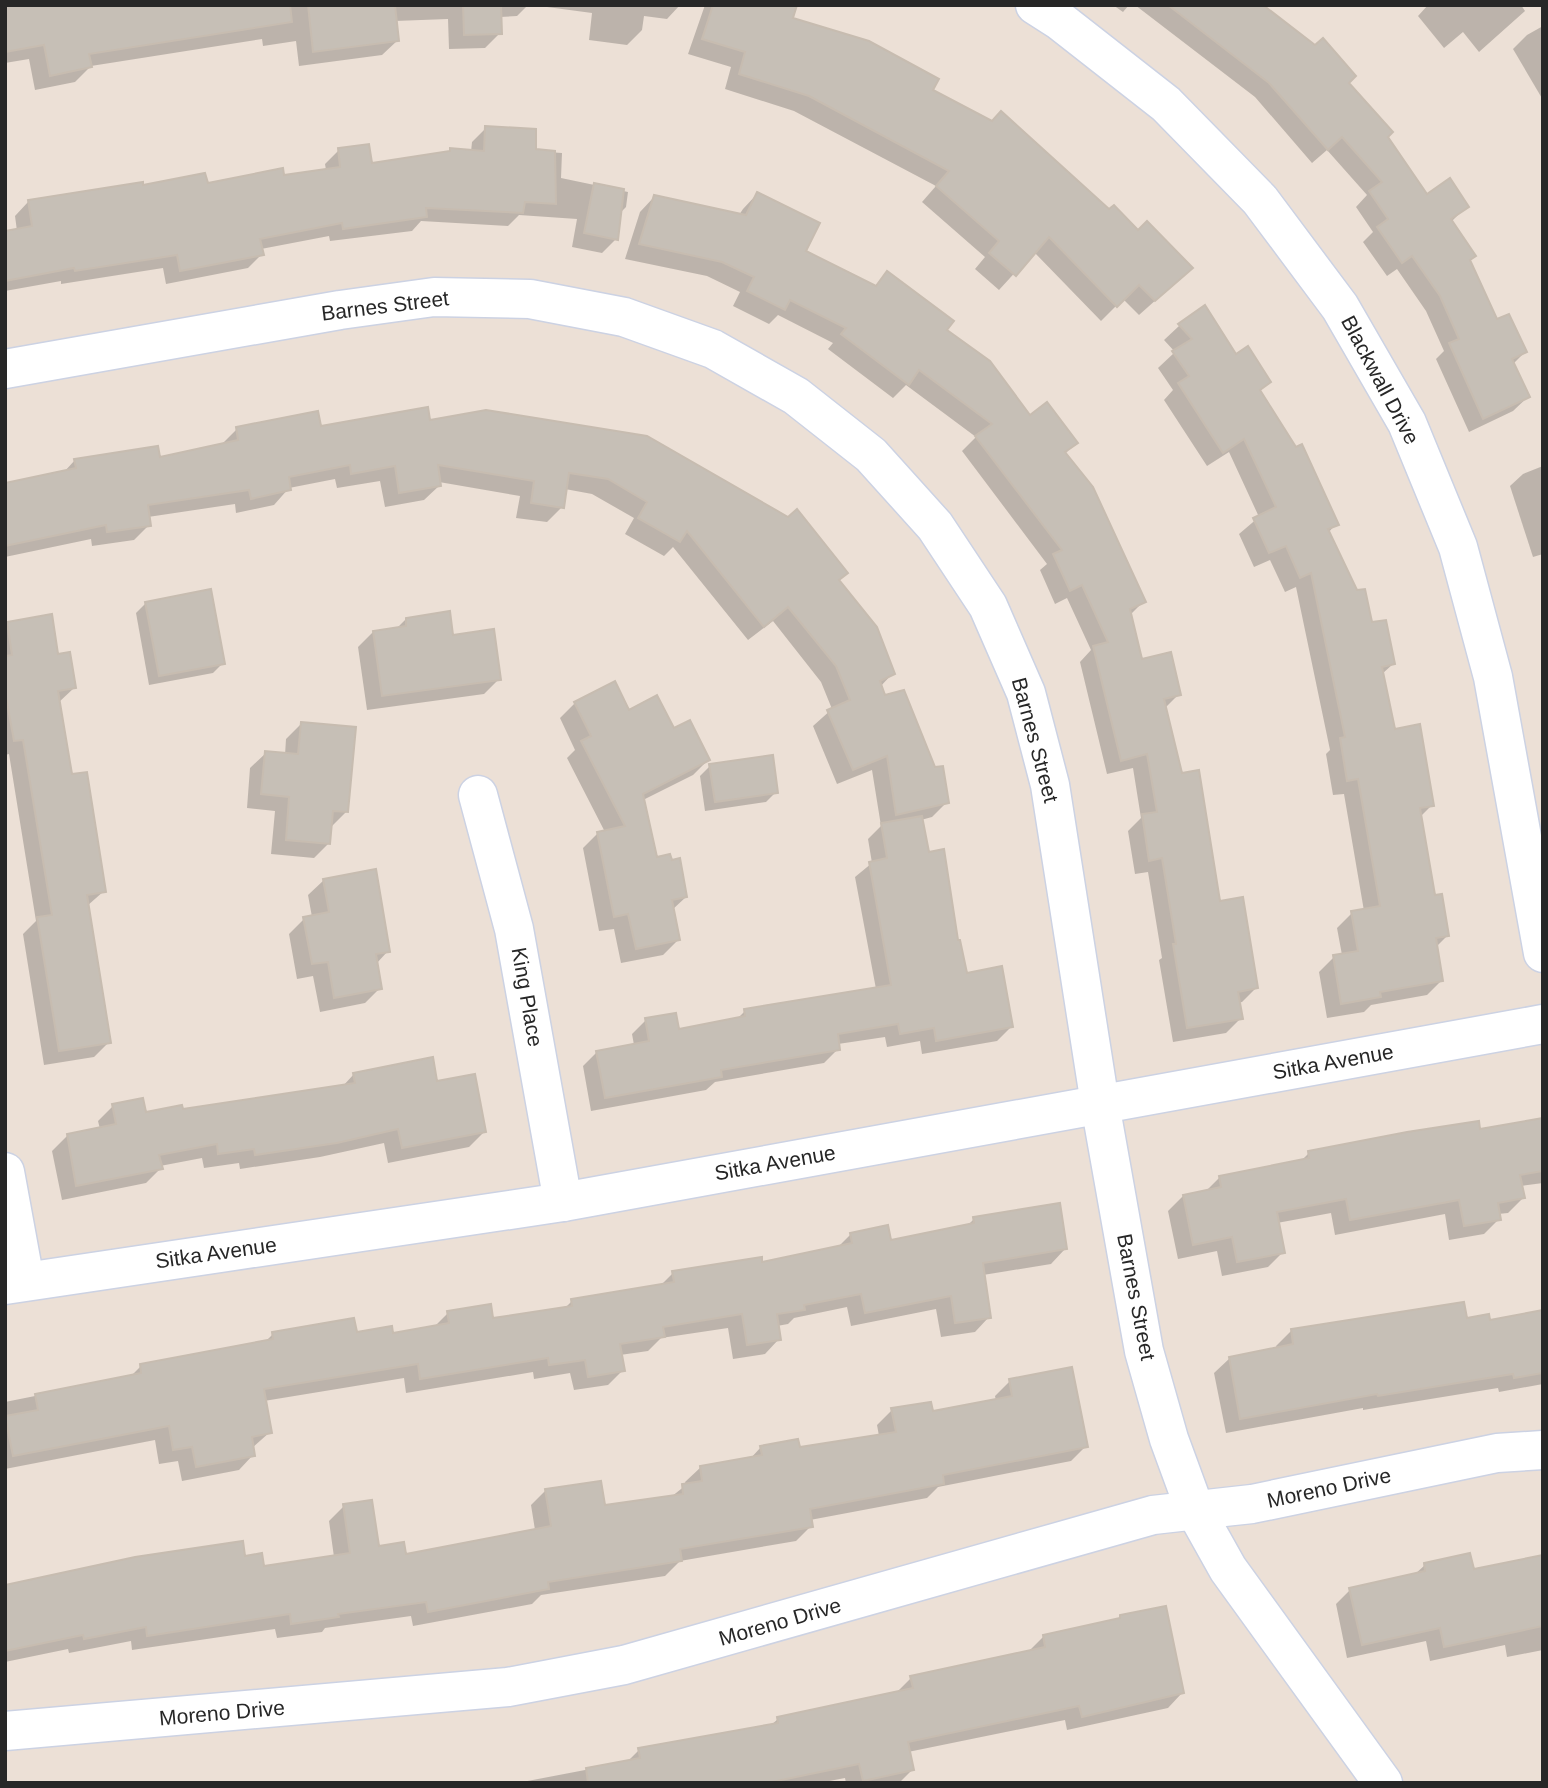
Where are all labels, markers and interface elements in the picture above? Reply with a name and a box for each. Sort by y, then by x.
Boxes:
street label: Barnes Street [320,286,450,325]
street label: Blackwall Drive [1337,312,1424,448]
street label: Barnes Street [1008,675,1063,805]
street label: King Place [507,945,548,1048]
street label: Sitka Avenue [1271,1040,1395,1083]
street label: Sitka Avenue [713,1141,837,1184]
street label: Barnes Street [1113,1232,1160,1362]
street label: Sitka Avenue [154,1233,278,1272]
street label: Moreno Drive [1265,1463,1393,1512]
street label: Moreno Drive [716,1593,844,1650]
street label: Moreno Drive [158,1696,286,1729]

